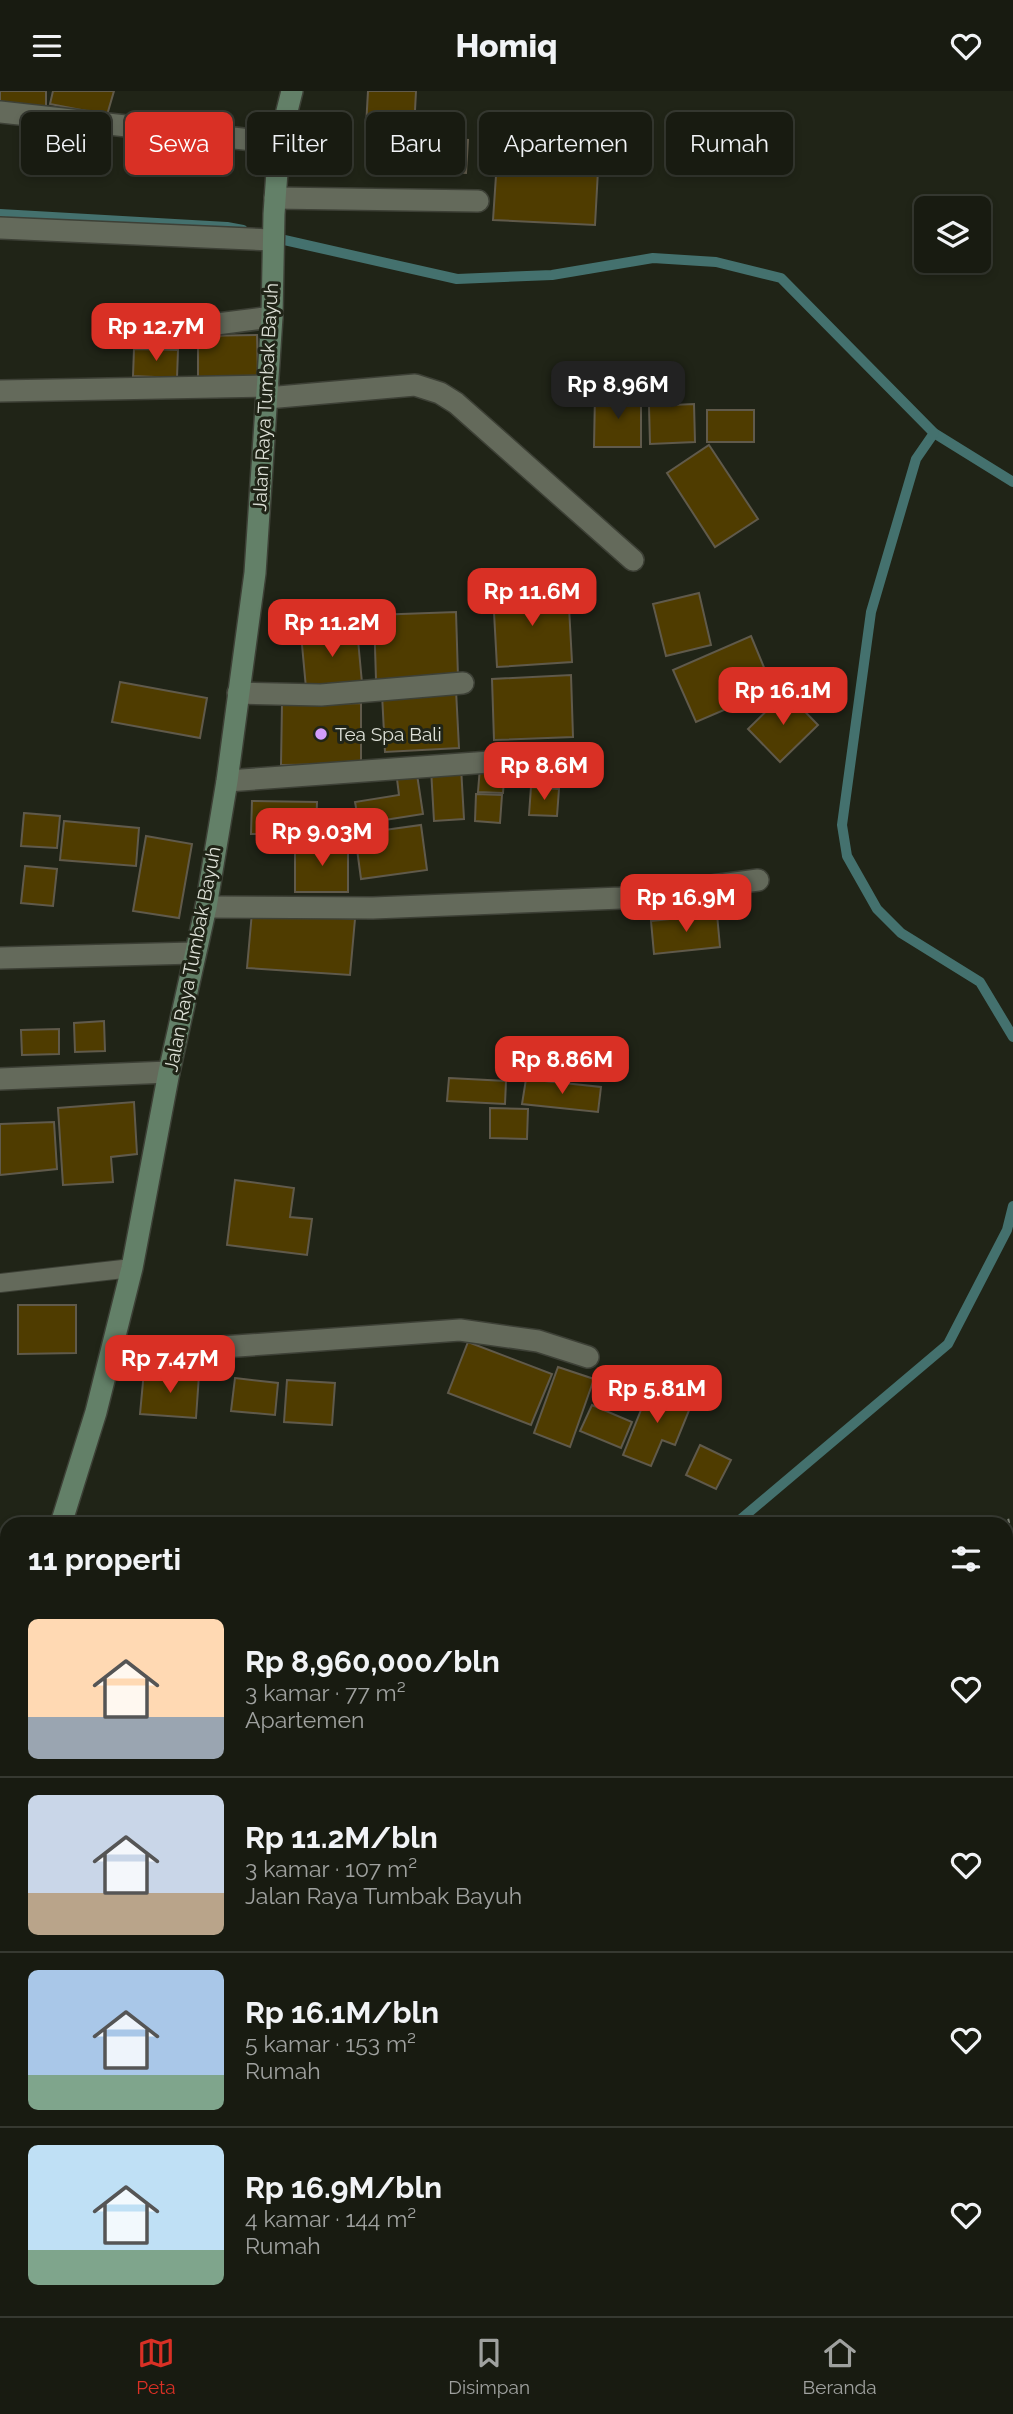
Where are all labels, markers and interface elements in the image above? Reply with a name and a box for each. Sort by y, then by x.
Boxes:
icon: menu [28,27,66,65]
text: Homiq [455,27,558,64]
icon: heart [947,27,985,65]
chip: Beli [21,112,111,175]
chip: Sewa [125,112,233,175]
chip: Filter [247,112,352,175]
chip: Baru [366,112,465,175]
chip: Apartemen [479,112,652,175]
chip: Rumah [666,112,793,175]
map controls [914,196,991,273]
button: layers [914,196,991,273]
street label: Jalan Raya Tumbak Bayuh [248,282,282,512]
pin: Rp 12.7M [84,303,228,363]
text: Rp 12.7M [107,312,205,339]
pin: Rp 8.96M [546,361,690,421]
text: Rp 8.96M [567,370,669,397]
pin: Rp 11.6M [460,568,604,628]
text: Rp 11.6M [483,577,581,604]
pin: Rp 11.2M [260,599,404,659]
text: Rp 11.2M [284,608,380,635]
pin: Rp 16.1M [711,667,855,727]
text: Rp 16.1M [734,676,832,703]
place label: Tea Spa Bali [335,723,442,745]
marker: Tea Spa Bali [313,726,329,742]
pin: Rp 8.6M [479,743,609,802]
text: Rp 8.6M [500,751,588,778]
pin: Rp 9.03M [250,809,394,868]
text: Rp 9.03M [272,817,372,844]
street label: Jalan Raya Tumbak Bayuh [159,845,225,1073]
pin: Rp 16.9M [614,875,758,934]
text: Rp 16.9M [636,883,736,910]
pin: Rp 8.86M [490,1037,634,1096]
text: Rp 8.86M [511,1045,613,1072]
pin: Rp 7.47M [98,1335,242,1395]
text: Rp 7.47M [121,1344,219,1371]
pin: Rp 5.81M [585,1365,729,1425]
text: Rp 5.81M [608,1374,706,1401]
icon: filters [947,1540,985,1578]
text: 11 properti [28,1542,181,1577]
text: Rp 8,960,000/bln [245,1644,500,1679]
icon: home [84,1647,168,1731]
icon: heart [947,1670,985,1708]
text: 3 kamar · 77 m² [245,1679,406,1706]
text: Apartemen [245,1706,364,1733]
text: Rp 11.2M/bln [245,1820,438,1855]
icon: home [84,1823,168,1907]
icon: heart [947,1846,985,1884]
text: 3 kamar · 107 m² [245,1855,417,1882]
text: Jalan Raya Tumbak Bayuh [245,1882,522,1909]
text: Rp 16.1M/bln [245,1995,439,2030]
icon: home [84,1998,168,2082]
icon: heart [947,2021,985,2059]
text: 5 kamar · 153 m² [245,2030,416,2057]
text: Rumah [245,2057,321,2084]
text: Rp 16.9M/bln [245,2170,442,2205]
icon: home [84,2173,168,2257]
icon: heart [947,2196,985,2234]
text: 4 kamar · 144 m² [245,2205,416,2232]
text: Rumah [245,2232,321,2259]
tab: Peta [136,2334,176,2398]
tab: Disimpan [448,2334,530,2398]
tab: Beranda [803,2334,877,2398]

